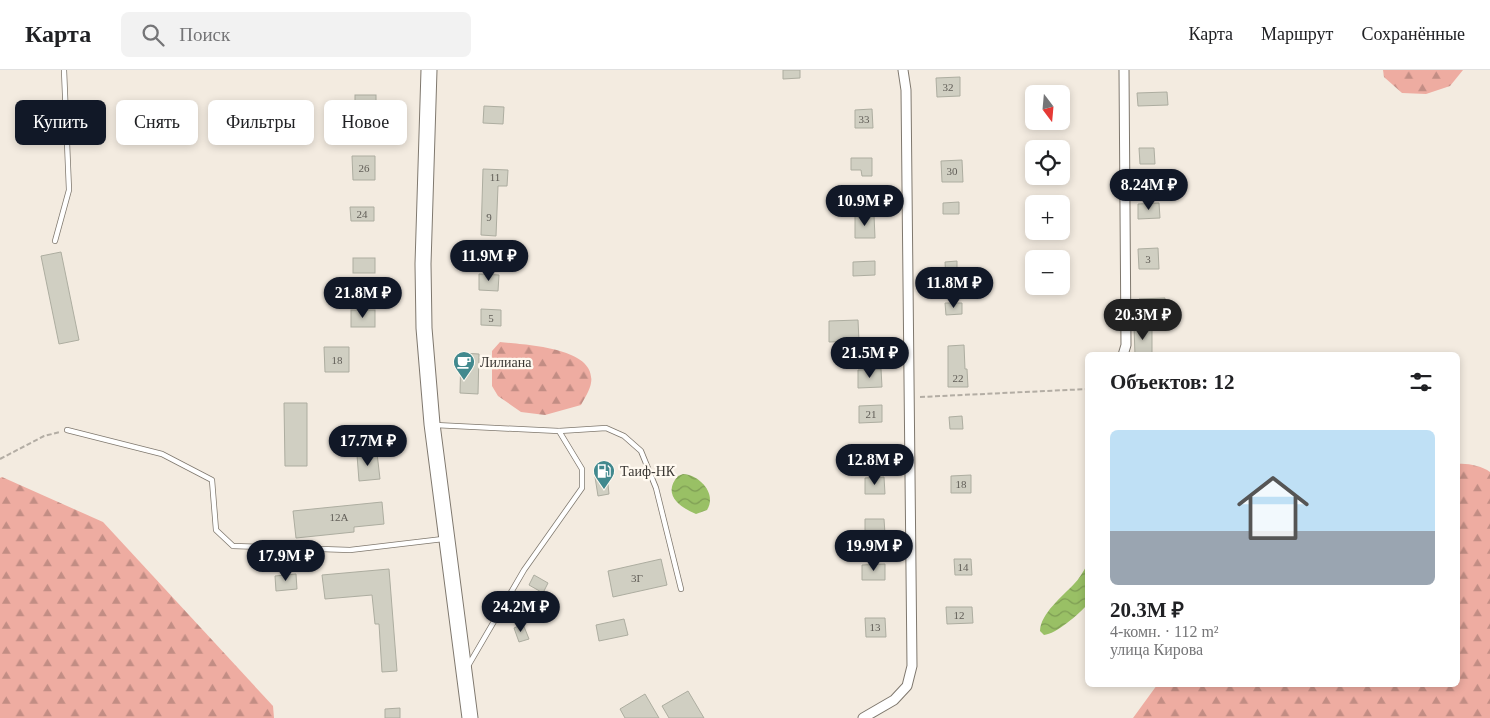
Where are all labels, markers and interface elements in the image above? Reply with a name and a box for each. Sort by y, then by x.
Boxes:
search box [121,12,471,57]
text: Карта [25,21,91,47]
icon: search [139,21,167,49]
text: Поиск [179,24,230,45]
text: Карта [1188,24,1233,44]
text: Маршрут [1261,24,1333,44]
text: Сохранённые [1361,24,1465,44]
house number: 32 [943,81,954,93]
north arrow [1025,85,1070,130]
map controls [1025,85,1070,295]
chip: Купить [15,100,106,145]
chip: Снять [116,100,198,145]
chip: Фильтры [208,100,314,145]
chip: Новое [324,100,407,145]
house number: 33 [859,113,870,125]
button: locate [1025,140,1070,185]
house number: 26 [359,162,370,174]
house number: 30 [947,165,958,177]
pin: 8.24M ₽ [1103,168,1195,211]
house number: 11 [490,171,500,183]
text: 8.24M ₽ [1121,176,1177,193]
pin: 10.9M ₽ [819,184,911,227]
text: 10.9M ₽ [837,192,893,209]
button: + [1025,195,1070,240]
house number: 24 [357,208,368,220]
house number: 9 [486,211,492,223]
pin: 11.9M ₽ [443,240,535,282]
text: 11.9M ₽ [461,247,517,264]
button: − [1025,250,1070,295]
house number: 3 [1145,253,1151,265]
pin: 11.8M ₽ [908,266,1000,309]
text: 11.8M ₽ [926,274,982,291]
pin: 21.8M ₽ [317,276,409,319]
text: 21.8M ₽ [335,284,391,301]
pin: 20.3M ₽ [1097,298,1189,341]
text: 20.3M ₽ [1115,306,1171,323]
house number: 5 [488,312,494,324]
pin: 21.5M ₽ [824,336,916,379]
text: 21.5M ₽ [842,344,898,361]
cafe icon: Лилиана [452,350,476,381]
house number: 18 [332,354,343,366]
place label: Лилиана [480,355,532,370]
icon: filters [1407,368,1435,396]
text: Объектов: 12 [1110,370,1235,394]
house number: 22 [953,372,964,384]
house number: 21 [866,408,877,420]
pin: 17.7M ₽ [322,424,414,467]
text: 17.7M ₽ [340,432,396,449]
pin: 12.8M ₽ [829,444,921,486]
text: 12.8M ₽ [847,451,903,468]
fuel station icon: Таиф-НК [592,459,616,490]
icon: home [1228,463,1318,553]
place label: Таиф-НК [620,464,676,479]
house number: 18 [956,478,967,490]
house number: 12А [330,511,349,523]
pin: 19.9M ₽ [828,530,920,572]
text: 19.9M ₽ [846,537,902,554]
pin: 17.9M ₽ [240,540,332,582]
text: 17.9M ₽ [258,547,314,564]
house number: 14 [958,561,969,573]
house number: 3Г [631,572,643,584]
pin: 24.2M ₽ [475,590,567,633]
text: 24.2M ₽ [493,598,549,615]
text: 20.3M ₽ [1110,598,1184,622]
house number: 12 [954,609,965,621]
house number: 13 [870,621,881,633]
text: 4-комн. · 112 m² [1110,623,1219,640]
text: улица Кирова [1110,641,1203,658]

